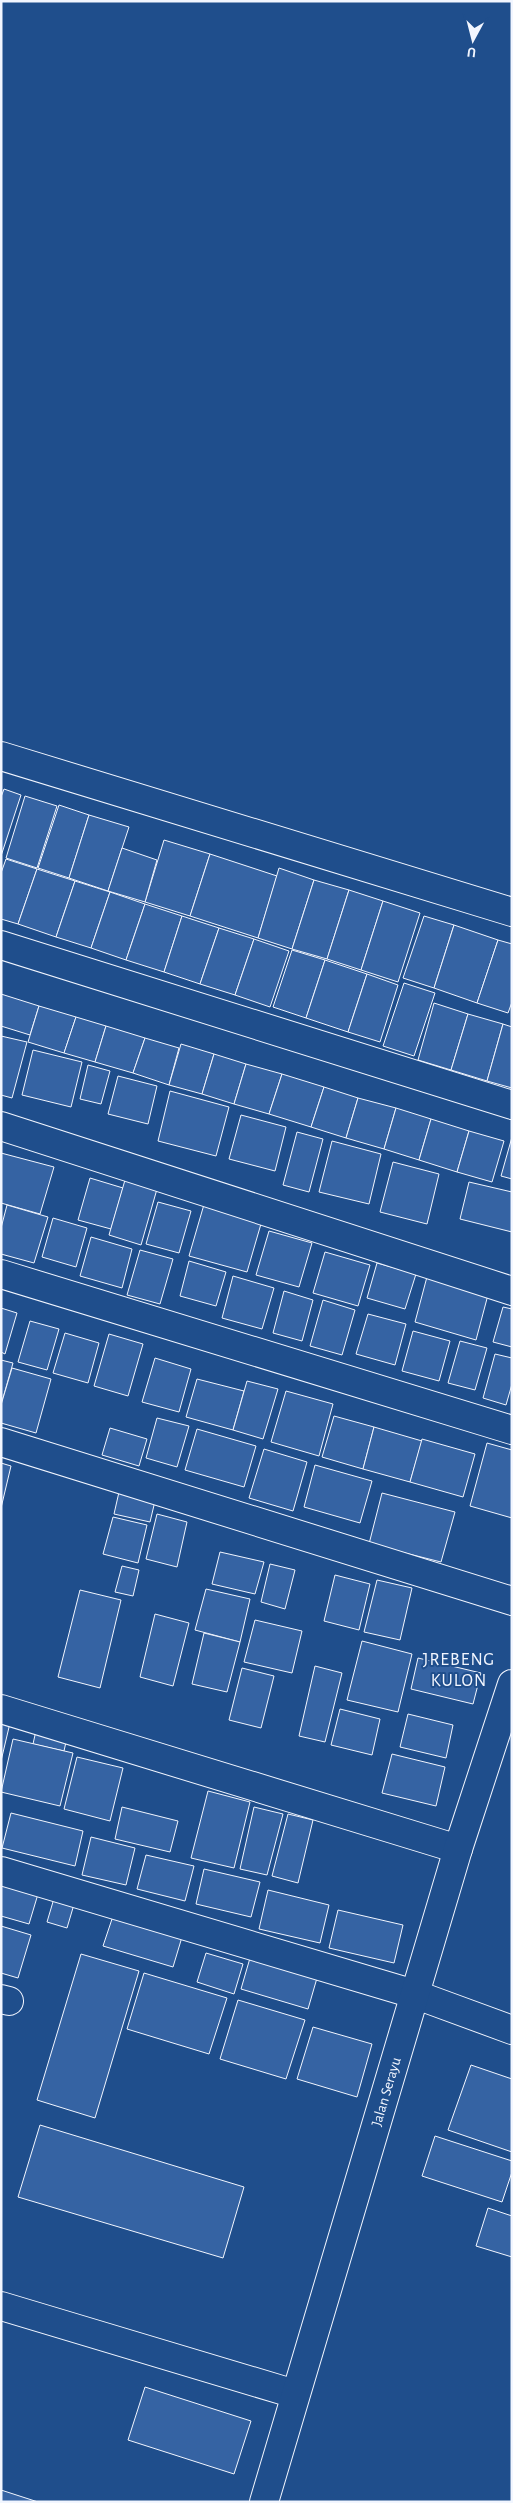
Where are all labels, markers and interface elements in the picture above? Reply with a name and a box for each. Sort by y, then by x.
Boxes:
north arrow [448,15,498,65]
text: U [466,44,477,59]
district label: JREBENG KULON [423,1651,495,1690]
street label: Jalan Serayu [369,2055,403,2128]

